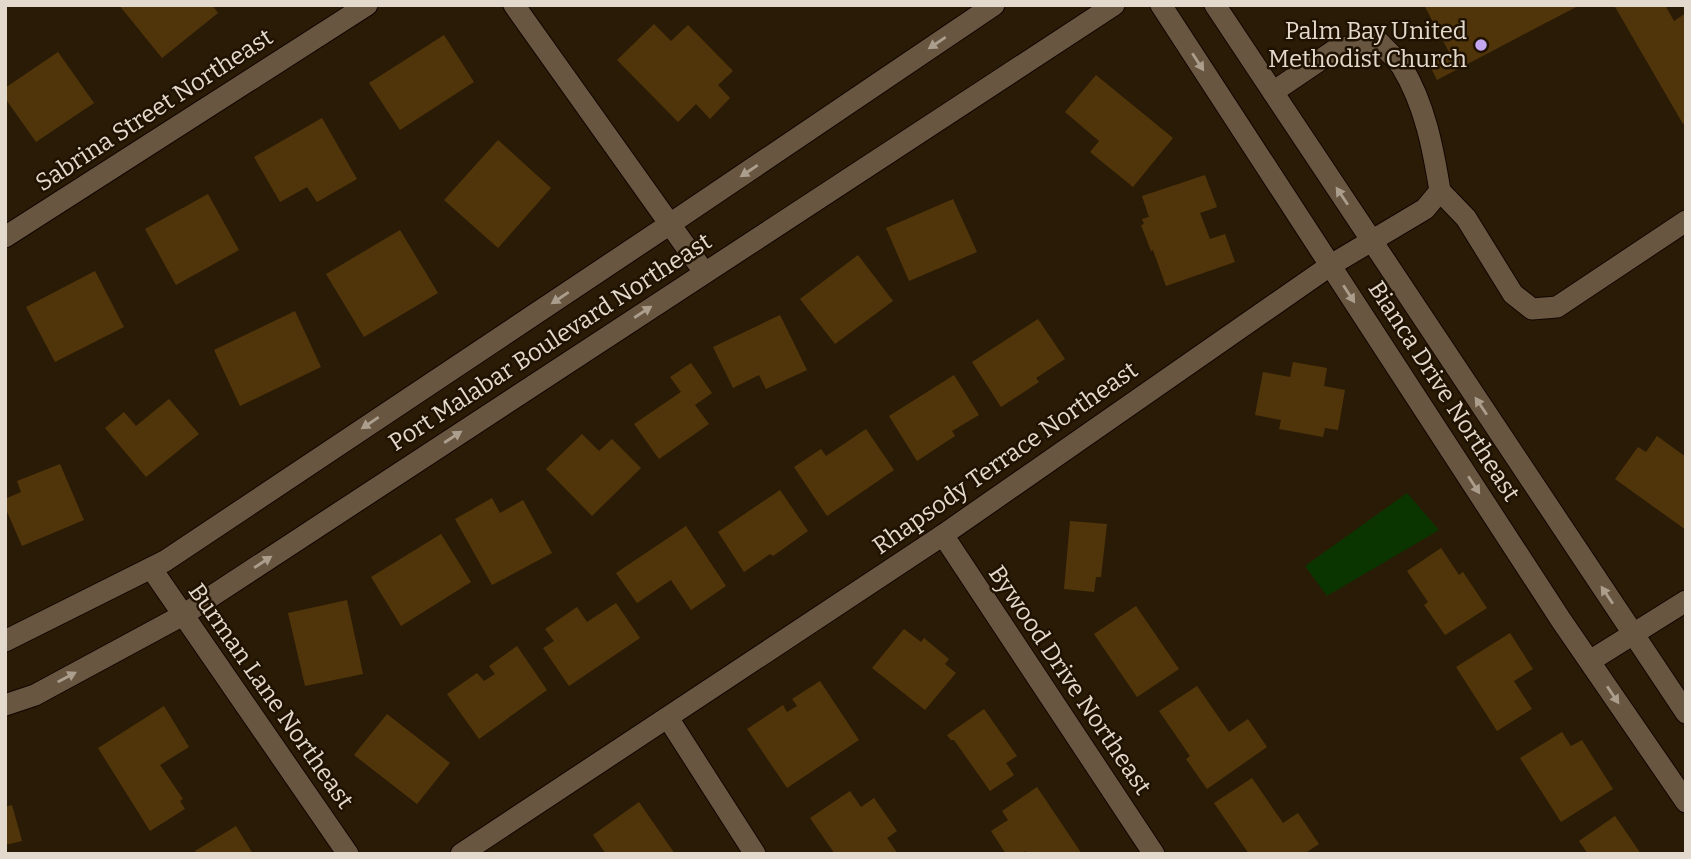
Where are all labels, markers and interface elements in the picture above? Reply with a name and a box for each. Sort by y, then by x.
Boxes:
place label: Palm Bay United Methodist Church [1268,17,1467,73]
street label: Sabrina Street Northeast [30,23,278,197]
one-way arrow [927,37,947,50]
marker: Palm Bay United Methodist Church [1473,37,1489,53]
one-way arrow [1192,53,1205,72]
one-way arrow [740,164,758,178]
one-way arrow [1335,186,1348,206]
street label: Port Malabar Boulevard Northeast [384,227,717,457]
street label: Bianca Drive Northeast [1362,276,1526,507]
one-way arrow [1343,284,1356,304]
one-way arrow [550,291,570,304]
one-way arrow [634,306,653,319]
street label: Rhapsody Terrace Northeast [867,356,1143,560]
one-way arrow [1474,397,1488,415]
one-way arrow [361,417,380,430]
one-way arrow [444,430,462,444]
one-way arrow [1467,475,1480,494]
one-way arrow [254,555,272,569]
street label: Bywood Drive Northeast [983,560,1157,800]
street label: Burman Lane Northeast [183,578,360,814]
one-way arrow [1601,585,1614,605]
one-way arrow [58,672,78,684]
one-way arrow [1606,685,1619,705]

